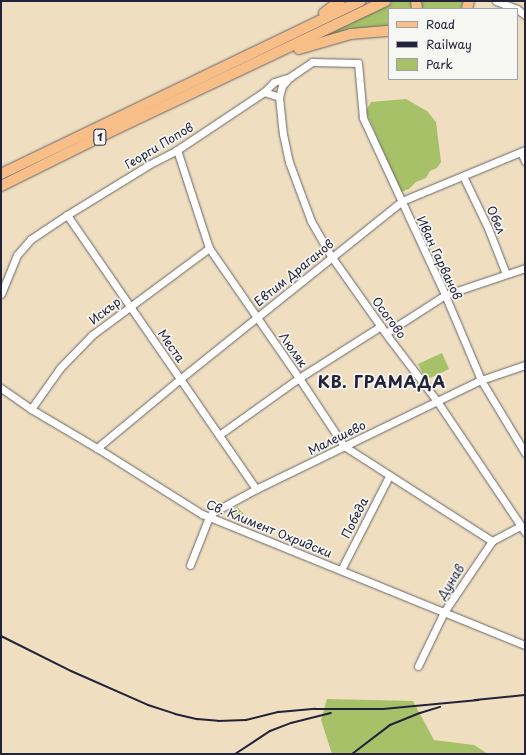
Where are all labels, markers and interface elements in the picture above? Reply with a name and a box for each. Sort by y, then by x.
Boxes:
legend [388,8,518,80]
text: Road [426,15,455,33]
text: Railway [426,35,472,53]
text: Park [426,55,453,73]
street label: Георги Попов [122,120,196,172]
road number: 1 [93,128,107,146]
street label: Обел [483,204,509,236]
street label: Иван Гарванов [413,214,465,302]
street label: Евтим Драганов [251,237,337,309]
street label: Искър [87,294,123,328]
street label: Осогово [369,294,409,342]
street label: Места [155,327,187,365]
street label: Люляк [276,330,310,370]
district label: КВ. ГРАМАДА [318,371,446,391]
street label: Малешево [306,418,368,458]
street label: Победа [339,495,371,541]
street label: Св. Климент Охридски [204,497,334,561]
street label: Дунав [435,562,467,602]

